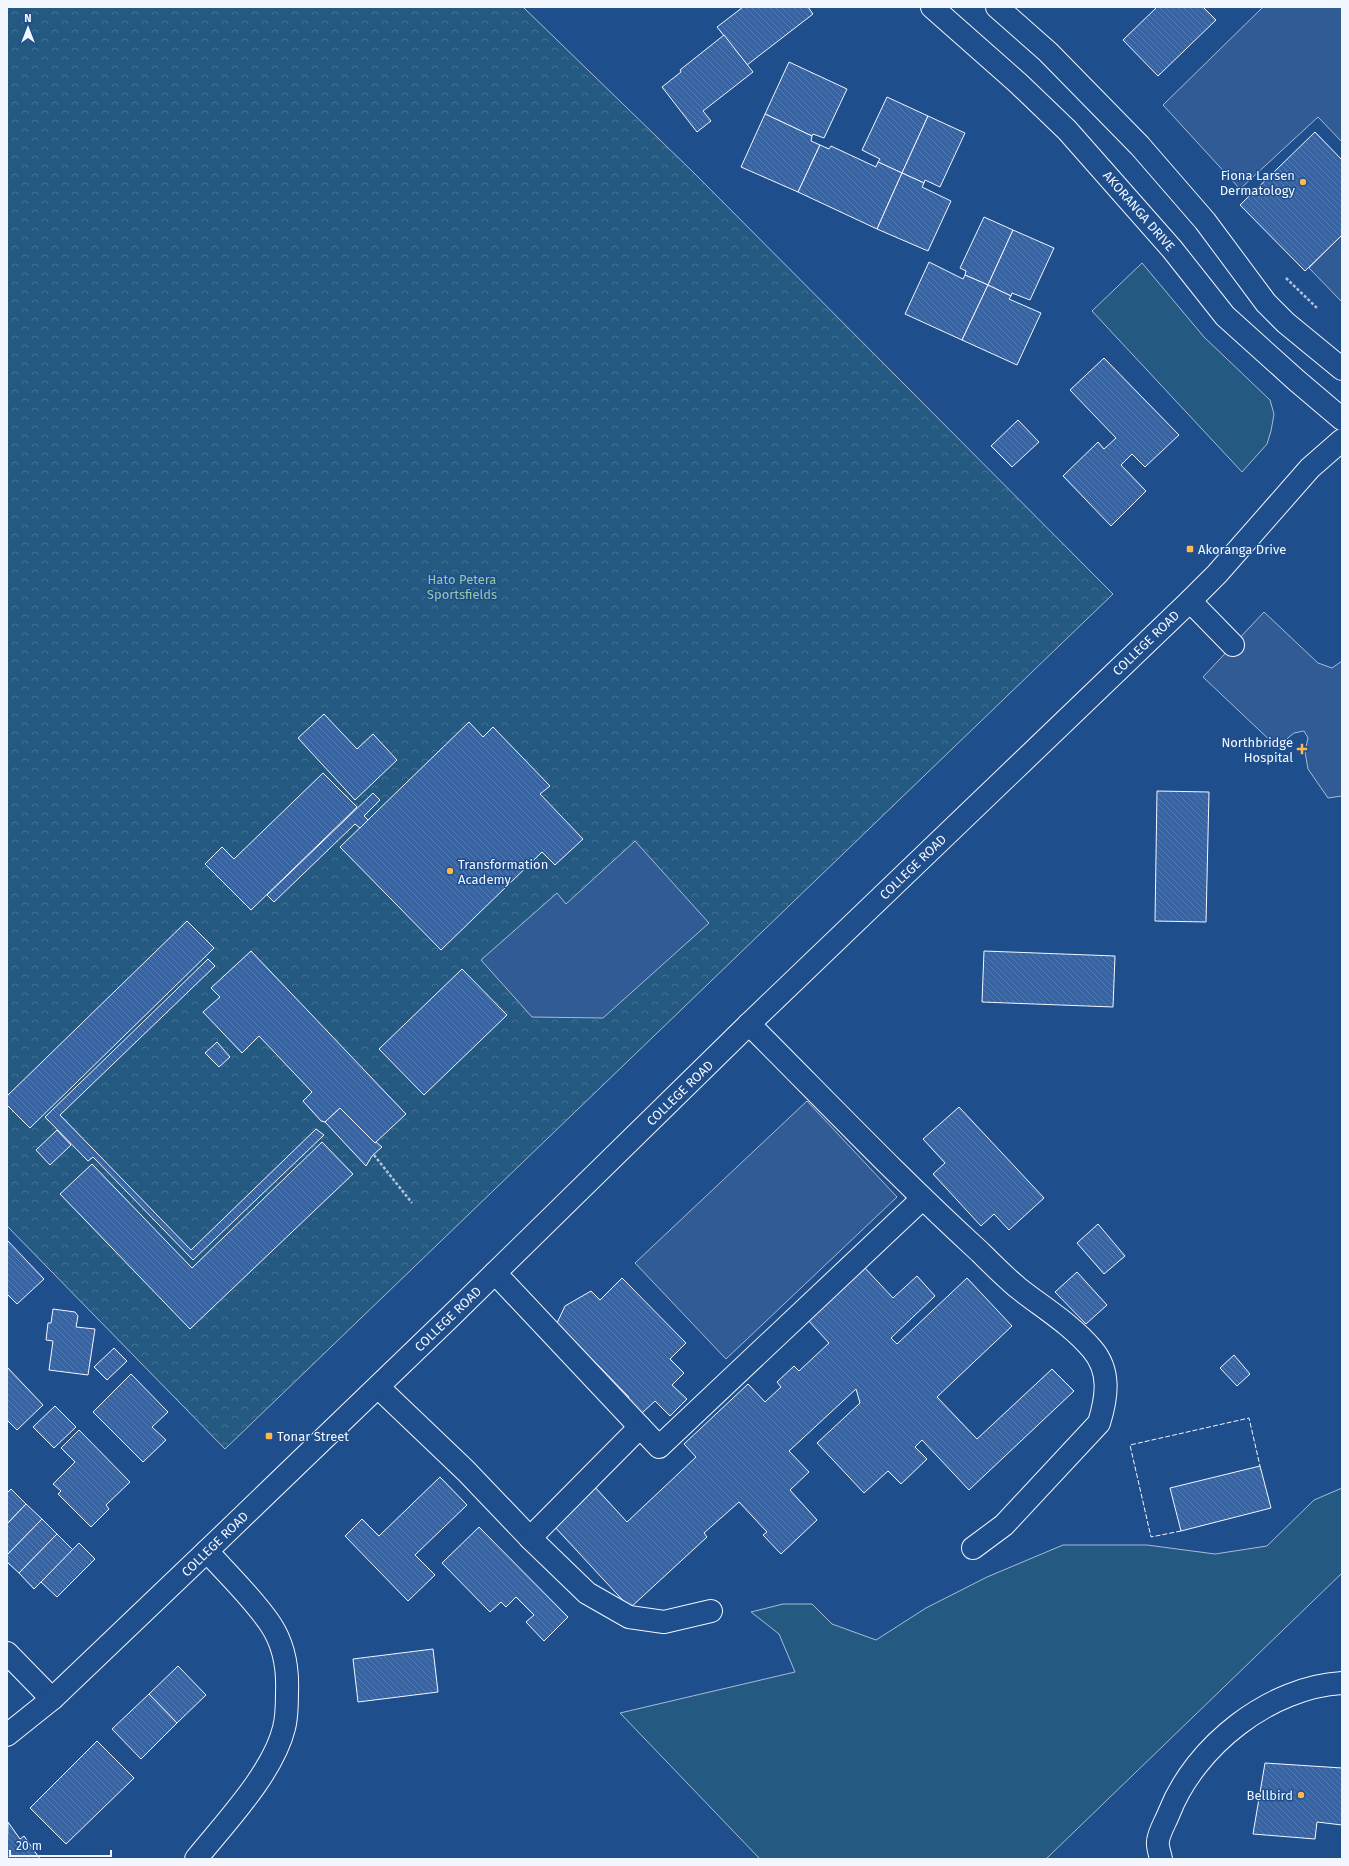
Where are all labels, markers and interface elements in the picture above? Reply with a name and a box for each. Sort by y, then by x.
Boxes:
north arrow [8,8,48,48]
text: N [24,12,32,25]
street label: AKORANGA DRIVE [1100,168,1178,254]
place label: Fiona Larsen Dermatology [1220,168,1296,198]
marker: Fiona Larsen Dermatology [1298,177,1308,187]
place label: Akoranga Drive [1198,542,1286,557]
marker: Akoranga Drive [1185,544,1195,554]
park label: Hato Petera Sportsfields [427,572,497,602]
street label: COLLEGE ROAD [1110,607,1182,679]
place label: Northbridge Hospital [1221,735,1293,765]
marker: Northbridge Hospital [1296,743,1308,755]
street label: COLLEGE ROAD [877,831,949,903]
place label: Transformation Academy [458,857,548,887]
marker: Transformation Academy [445,866,455,876]
street label: COLLEGE ROAD [644,1057,716,1129]
street label: COLLEGE ROAD [412,1283,484,1355]
place label: Tonar Street [277,1429,349,1444]
marker: Tonar Street [264,1431,274,1441]
street label: COLLEGE ROAD [179,1508,251,1580]
place label: Bellbird [1247,1788,1293,1803]
marker: Bellbird [1296,1790,1306,1800]
scale bar [10,1832,111,1858]
text: 20 m [16,1839,42,1853]

